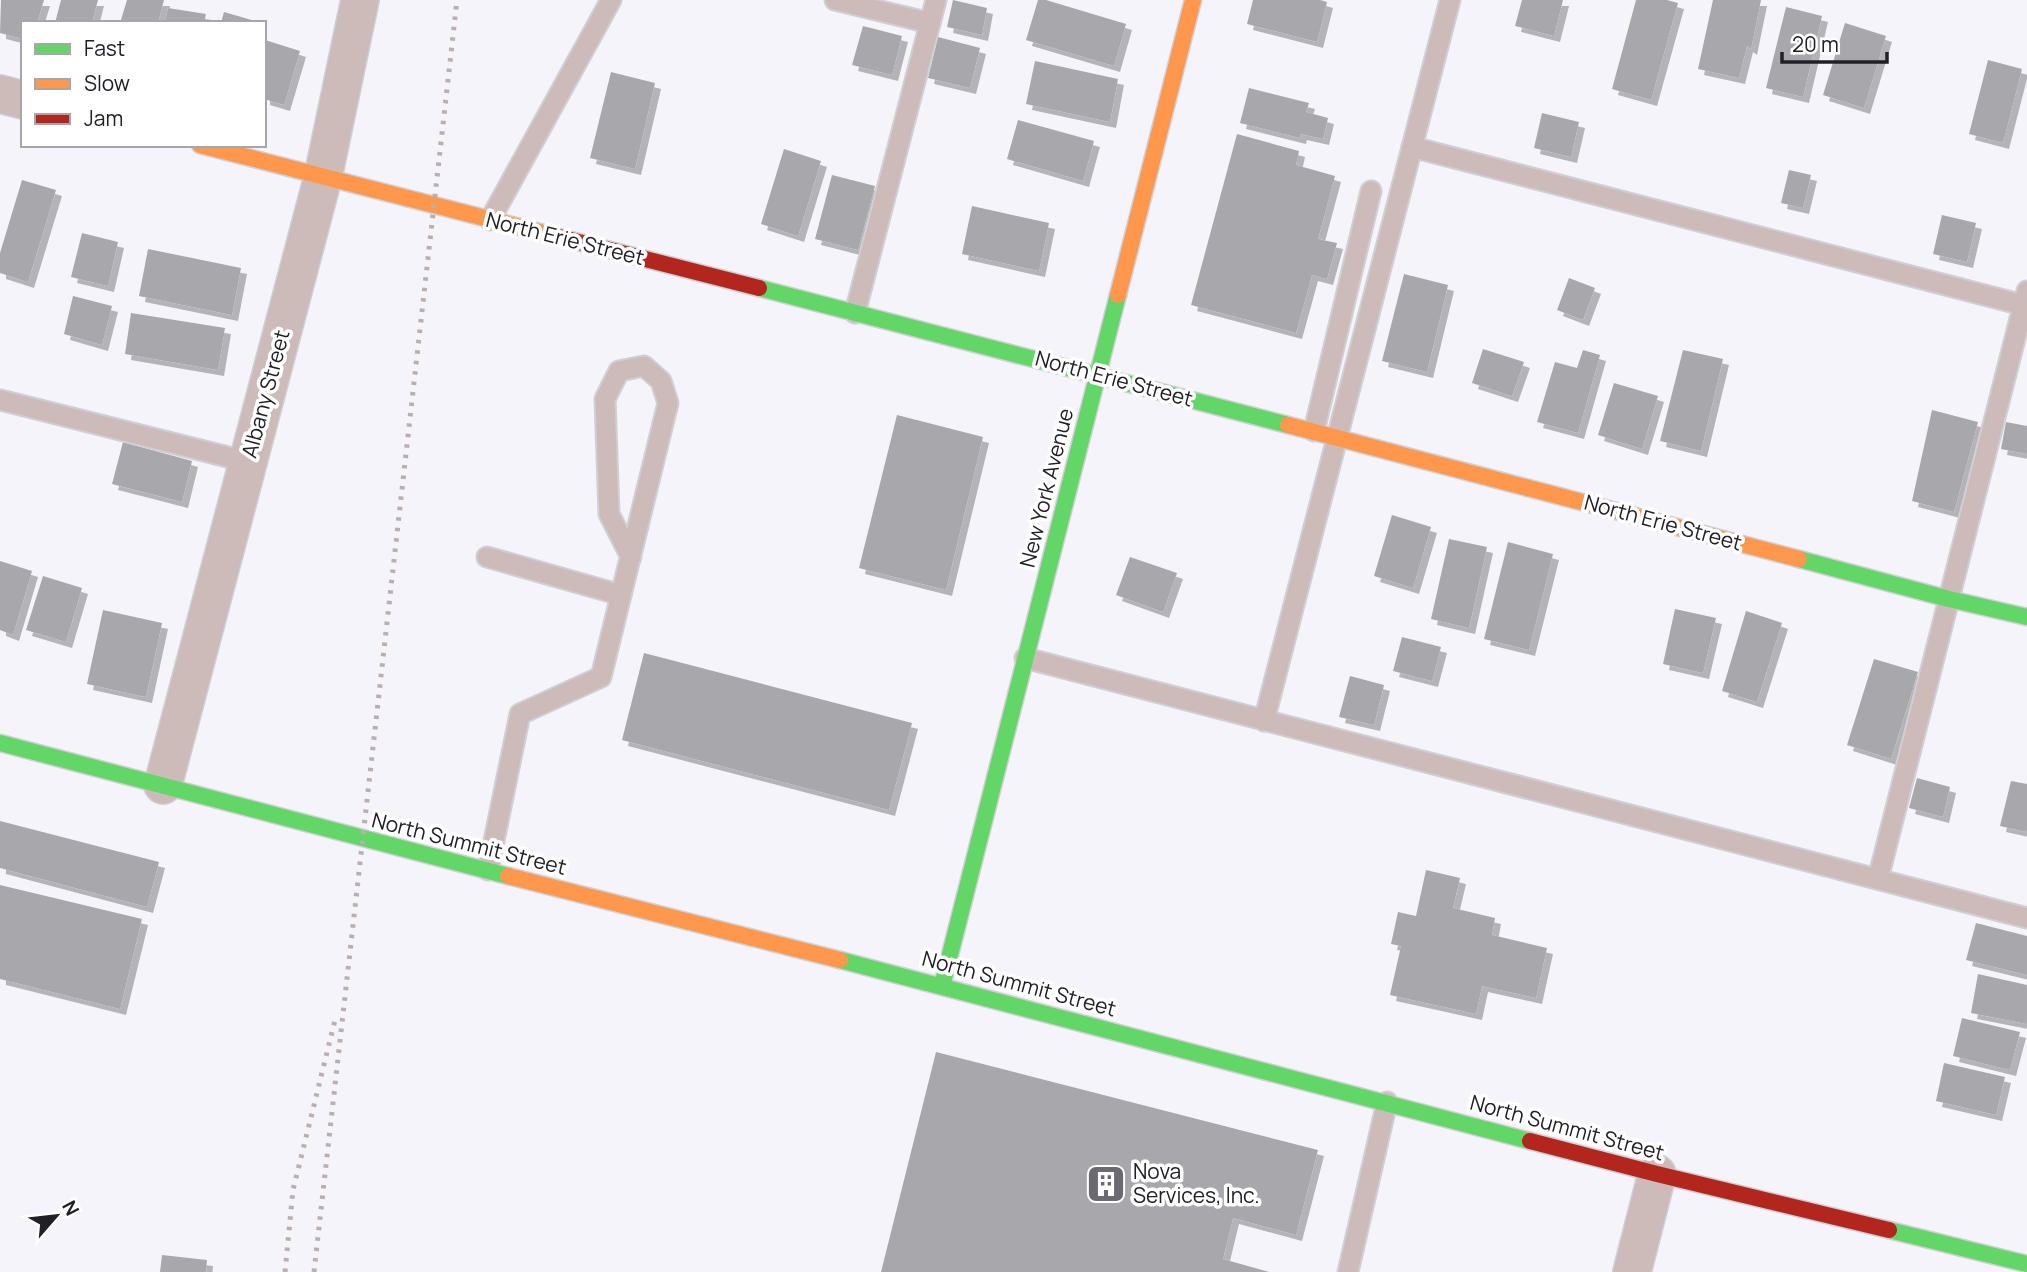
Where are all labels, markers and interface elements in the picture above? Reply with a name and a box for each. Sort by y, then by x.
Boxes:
legend [21,21,266,147]
scale bar [1782,21,1887,65]
text: 20 m [1792,30,1839,58]
text: Fast [84,34,125,62]
text: Slow [84,69,130,97]
text: Jam [84,104,123,132]
street label: North Erie Street [483,205,647,271]
street label: Albany Street [235,327,296,461]
street label: North Erie Street [1032,344,1196,413]
street label: New York Avenue [1013,405,1079,570]
street label: North Erie Street [1581,488,1745,557]
street label: North Summit Street [369,805,570,881]
street label: North Summit Street [919,944,1119,1022]
street label: North Summit Street [1467,1088,1667,1166]
place label: Nova Services, Inc. [1133,1157,1260,1209]
building icon: Nova Services, Inc. [1085,1163,1127,1205]
north arrow [21,1181,91,1251]
text: N [56,1196,86,1220]

